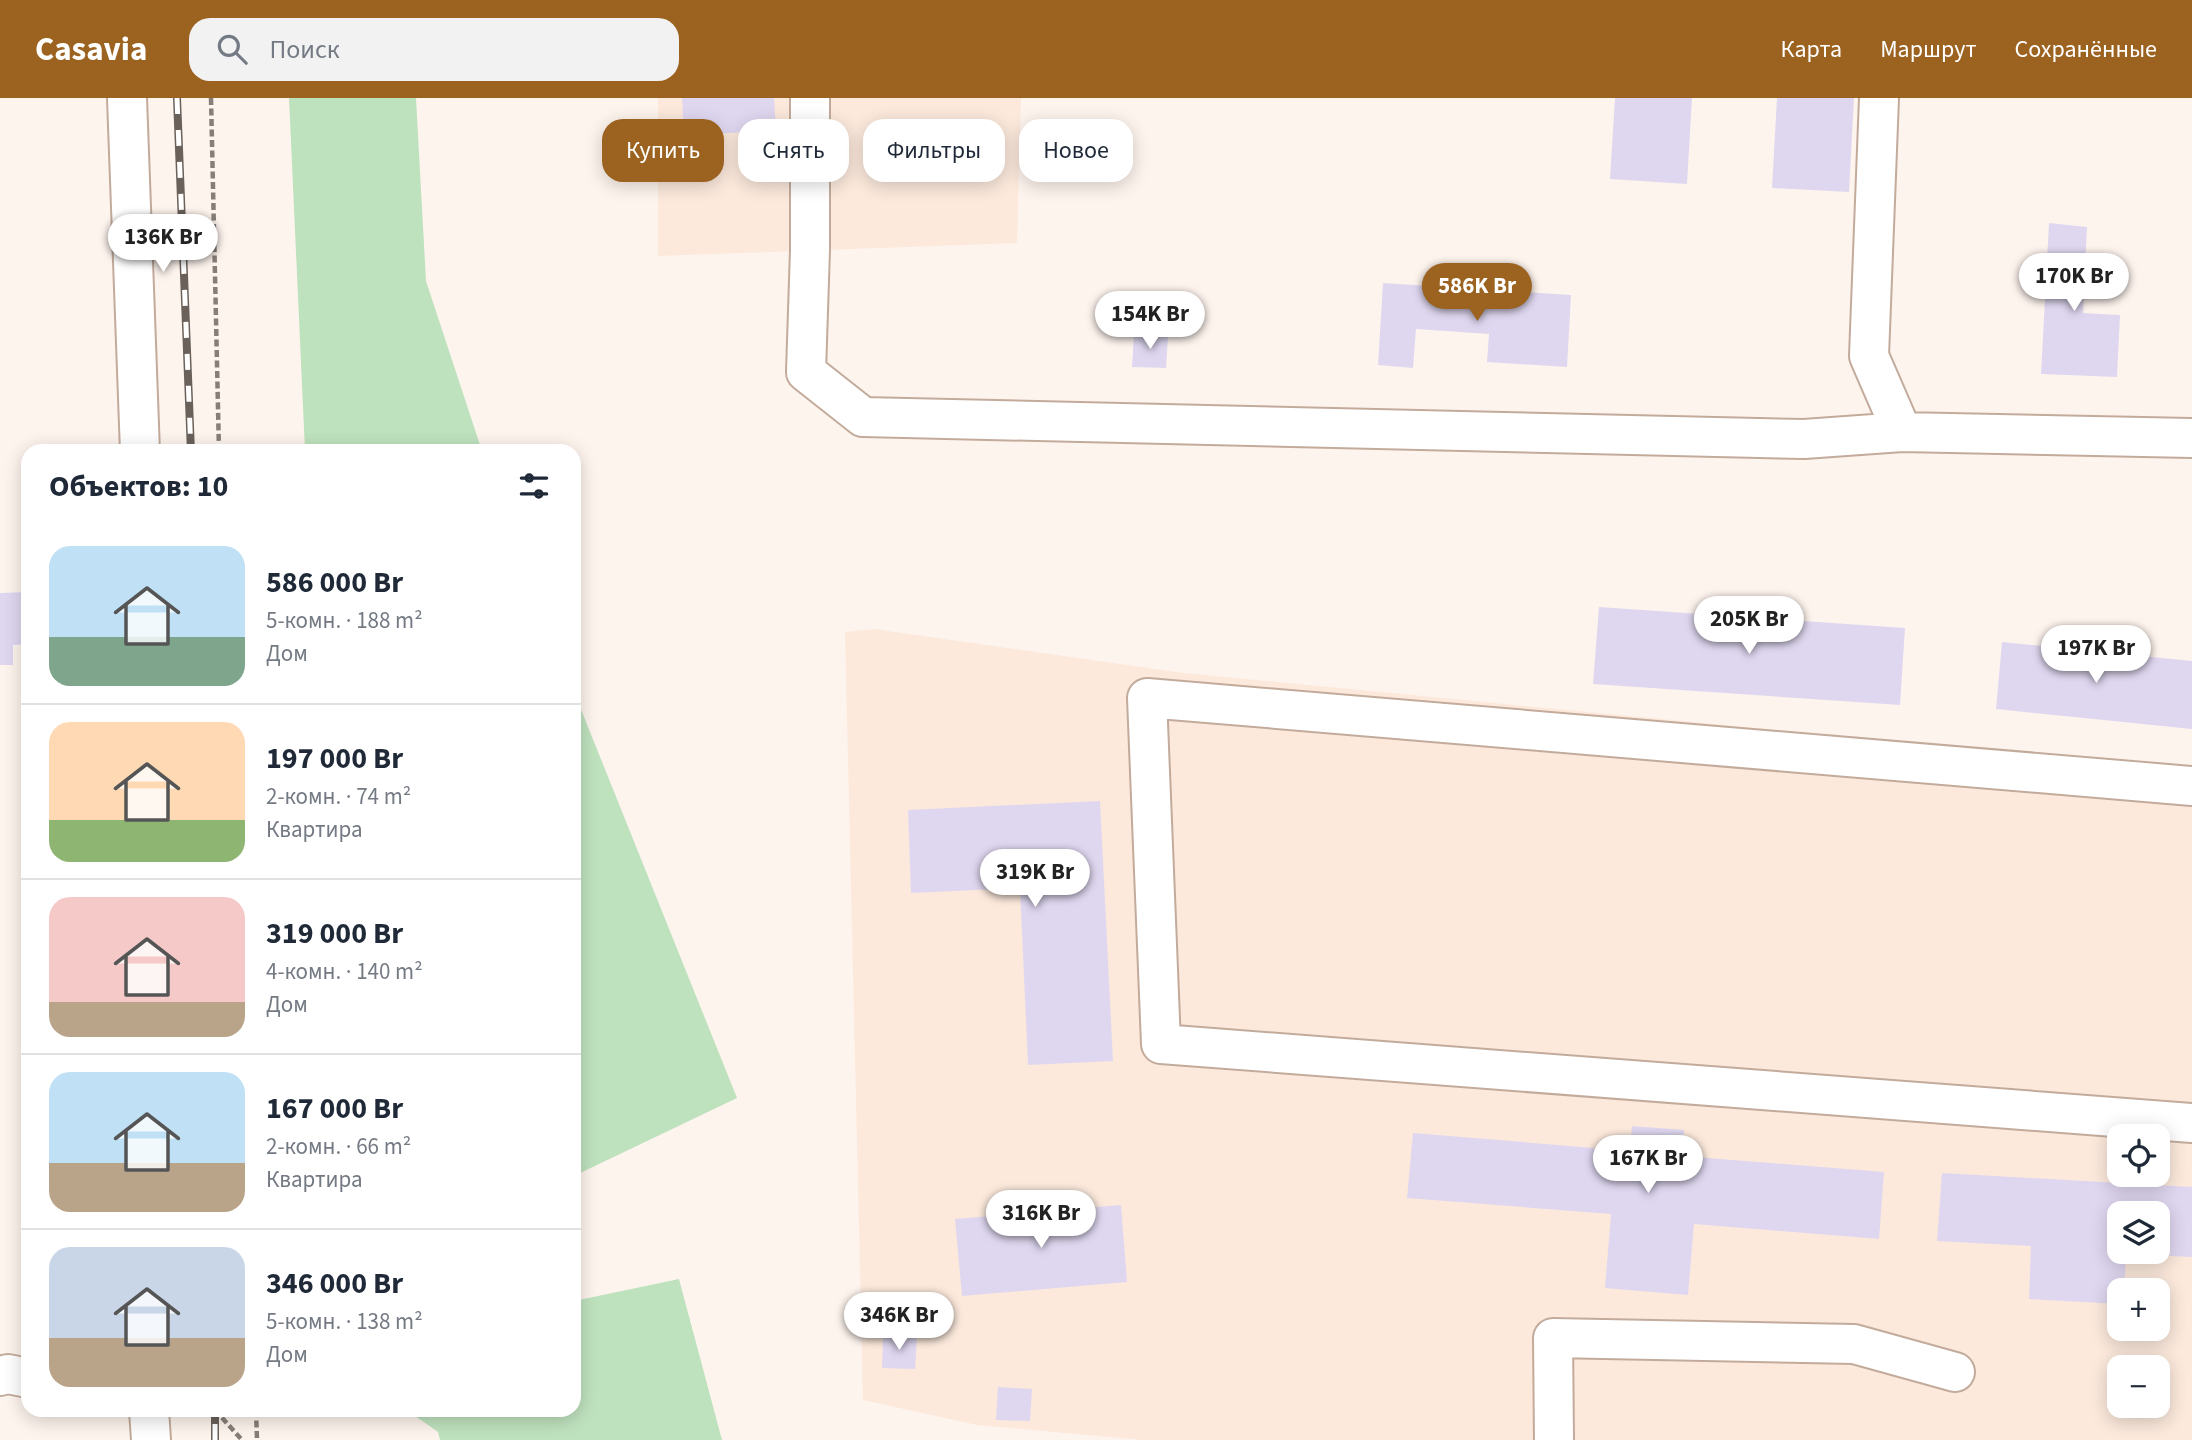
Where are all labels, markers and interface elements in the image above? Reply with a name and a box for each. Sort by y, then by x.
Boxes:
search box [189,18,679,81]
text: Casavia [35,26,147,73]
icon: search [213,30,251,68]
text: Поиск [269,31,340,68]
text: Карта [1781,32,1842,67]
text: Маршрут [1880,32,1976,67]
text: Сохранённые [2014,32,2157,67]
chip: Купить [602,119,724,182]
chip: Снять [738,119,849,182]
chip: Фильтры [863,119,1005,182]
chip: Новое [1019,119,1133,182]
pin: 136K Br [98,214,228,274]
text: 136K Br [124,220,202,253]
pin: 170K Br [2009,254,2139,313]
text: 170K Br [2035,259,2113,292]
pin: 586K Br [1412,264,1542,323]
text: 586K Br [1438,269,1516,302]
pin: 154K Br [1085,292,1215,351]
text: 154K Br [1111,297,1189,330]
text: Объектов: 10 [49,465,228,508]
icon: filters [515,467,553,505]
text: 586 000 Br [266,561,403,604]
icon: home [105,574,189,658]
pin: 205K Br [1684,596,1814,656]
text: 205K Br [1710,602,1788,635]
text: 5-комн. · 188 m² [266,604,423,637]
pin: 197K Br [2031,626,2161,685]
text: 197K Br [2057,631,2135,664]
text: Дом [266,637,308,670]
text: 197 000 Br [266,737,403,780]
icon: home [105,750,189,834]
text: 2-комн. · 74 m² [266,780,411,813]
text: Квартира [266,813,363,846]
pin: 319K Br [970,850,1100,909]
text: 319K Br [996,855,1074,888]
text: 319 000 Br [266,912,403,955]
icon: home [105,925,189,1009]
text: 4-комн. · 140 m² [266,955,423,988]
text: Дом [266,988,308,1021]
text: 167 000 Br [266,1087,403,1130]
icon: home [105,1100,189,1184]
map controls [2107,1124,2170,1418]
button: locate [2107,1124,2170,1187]
text: 2-комн. · 66 m² [266,1130,411,1163]
pin: 167K Br [1583,1136,1713,1195]
text: 167K Br [1609,1141,1687,1174]
text: Квартира [266,1163,363,1196]
pin: 316K Br [976,1190,1106,1250]
text: 316K Br [1002,1196,1080,1229]
button: layers [2107,1201,2170,1264]
text: 346 000 Br [266,1262,403,1305]
icon: home [105,1275,189,1359]
button: + [2107,1278,2170,1341]
pin: 346K Br [834,1292,964,1352]
text: 346K Br [860,1298,938,1331]
text: 5-комн. · 138 m² [266,1305,423,1338]
text: Дом [266,1338,308,1371]
button: − [2107,1355,2170,1418]

